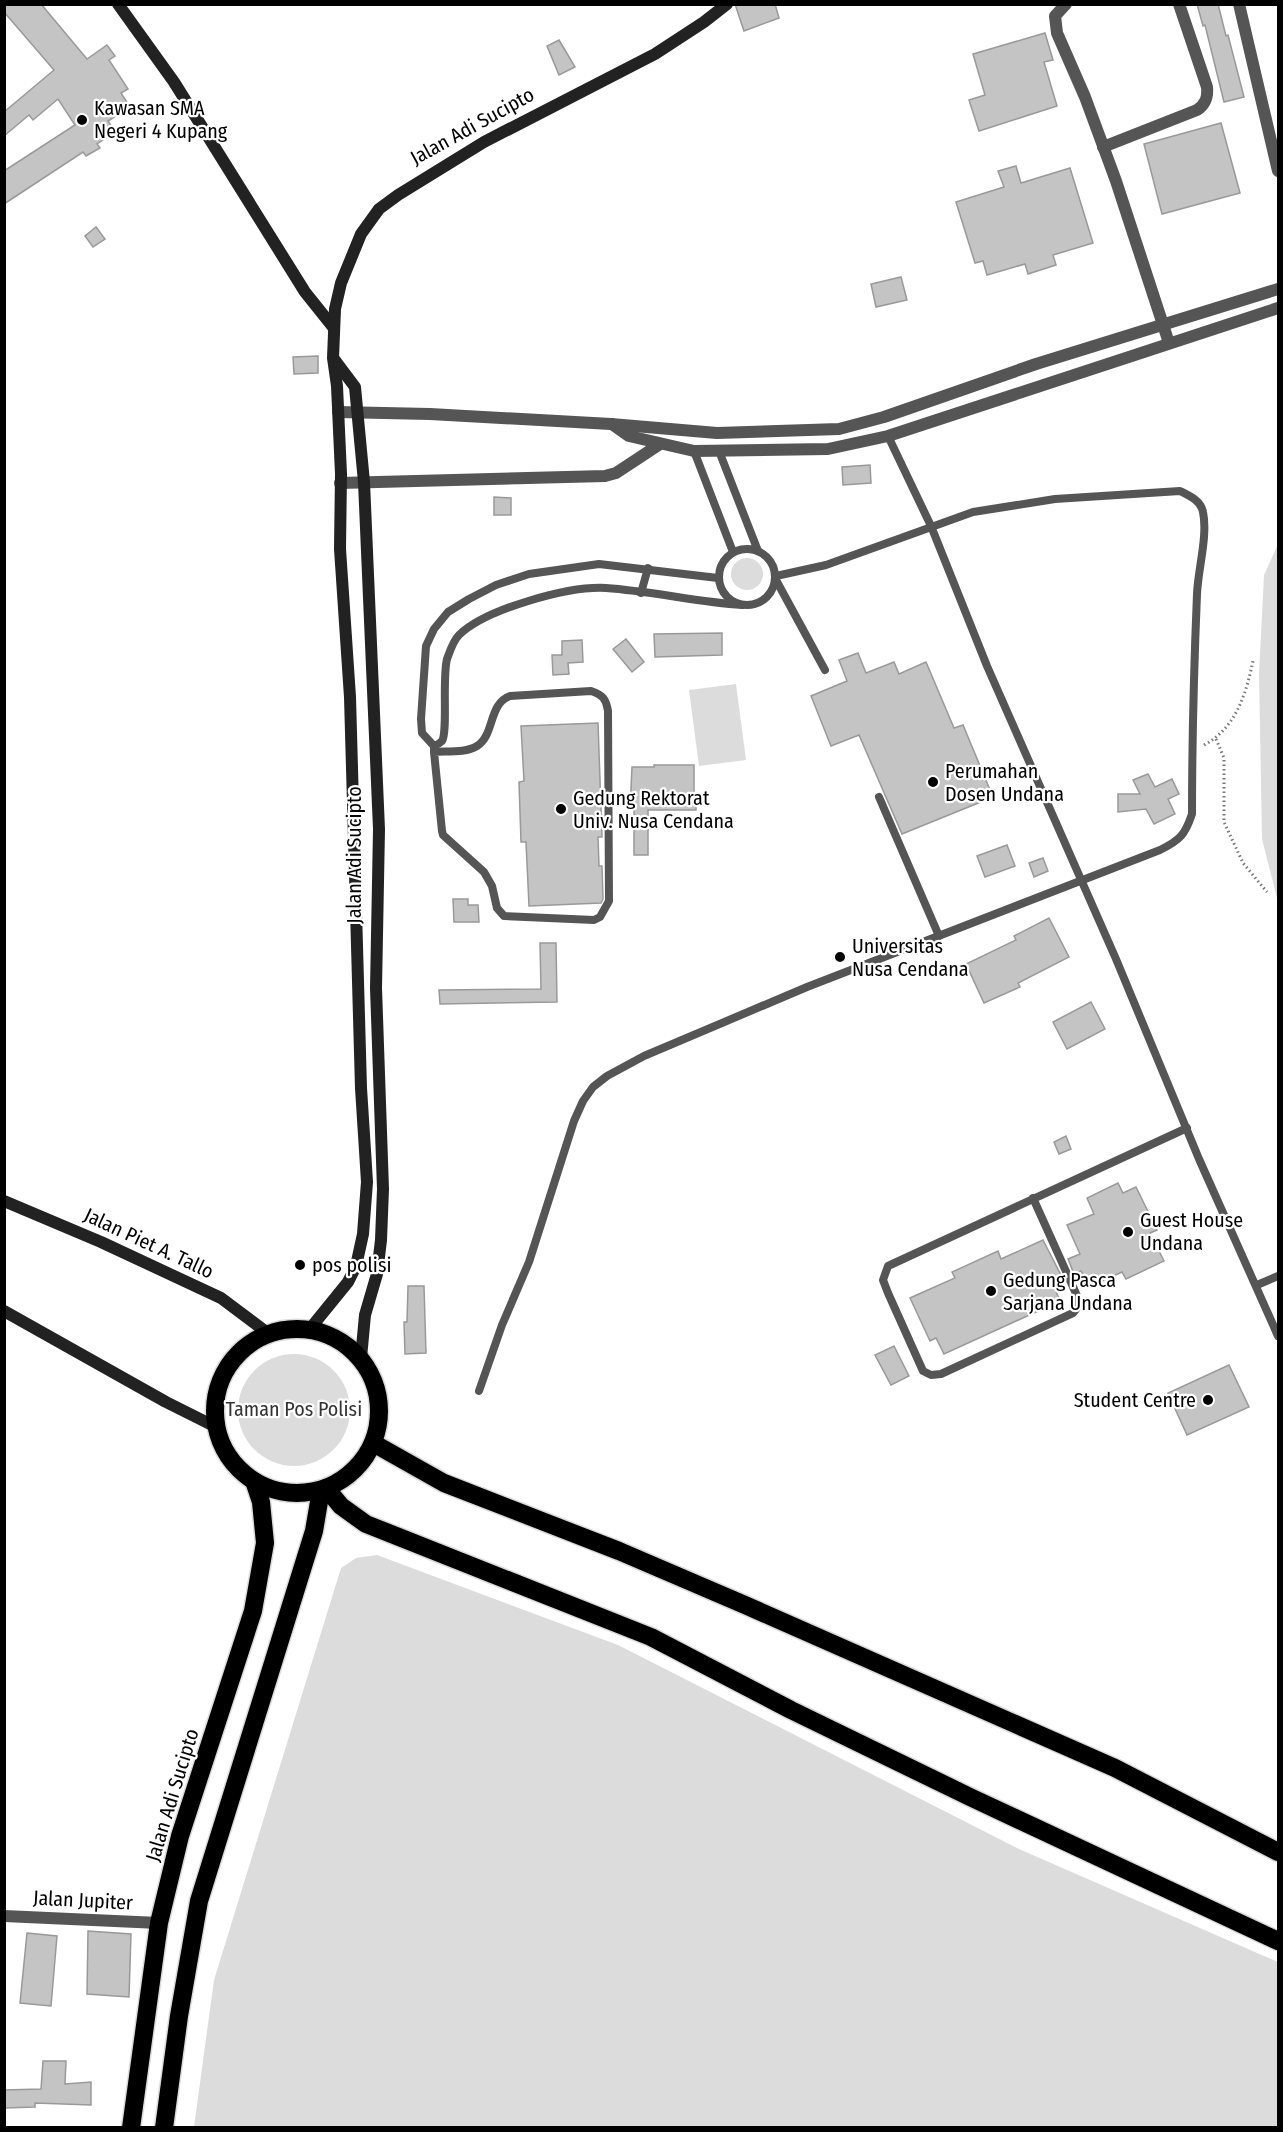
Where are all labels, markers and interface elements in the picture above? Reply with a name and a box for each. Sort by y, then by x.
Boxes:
street label: Jalan Adi Sucipto [406,82,538,170]
place label: Kawasan SMA Negeri 4 Kupang [94,96,228,143]
marker: Kawasan SMA Negeri 4 Kupang [75,113,89,127]
place label: Perumahan Dosen Undana [945,759,1064,806]
marker: Perumahan Dosen Undana [926,775,940,789]
street label: Jalan Adi Sucipto [342,786,366,924]
place label: Gedung Rektorat Univ. Nusa Cendana [573,786,734,833]
marker: Gedung Rektorat Univ. Nusa Cendana [554,802,568,816]
place label: Universitas Nusa Cendana [852,934,969,981]
marker: Universitas Nusa Cendana [833,950,847,964]
street label: Jalan Piet A. Tallo [80,1202,218,1284]
place label: Guest House Undana [1140,1208,1243,1255]
marker: Guest House Undana [1121,1225,1135,1239]
place label: pos polisi [312,1253,391,1277]
marker: pos polisi [293,1258,307,1272]
place label: Gedung Pasca Sarjana Undana [1003,1268,1133,1315]
marker: Gedung Pasca Sarjana Undana [984,1284,998,1298]
place label: Student Centre [1074,1388,1196,1412]
marker: Student Centre [1201,1393,1215,1407]
park label: Taman Pos Polisi [226,1397,362,1421]
street label: Jalan Adi Sucipto [140,1726,204,1864]
street label: Jalan Jupiter [32,1885,134,1915]

